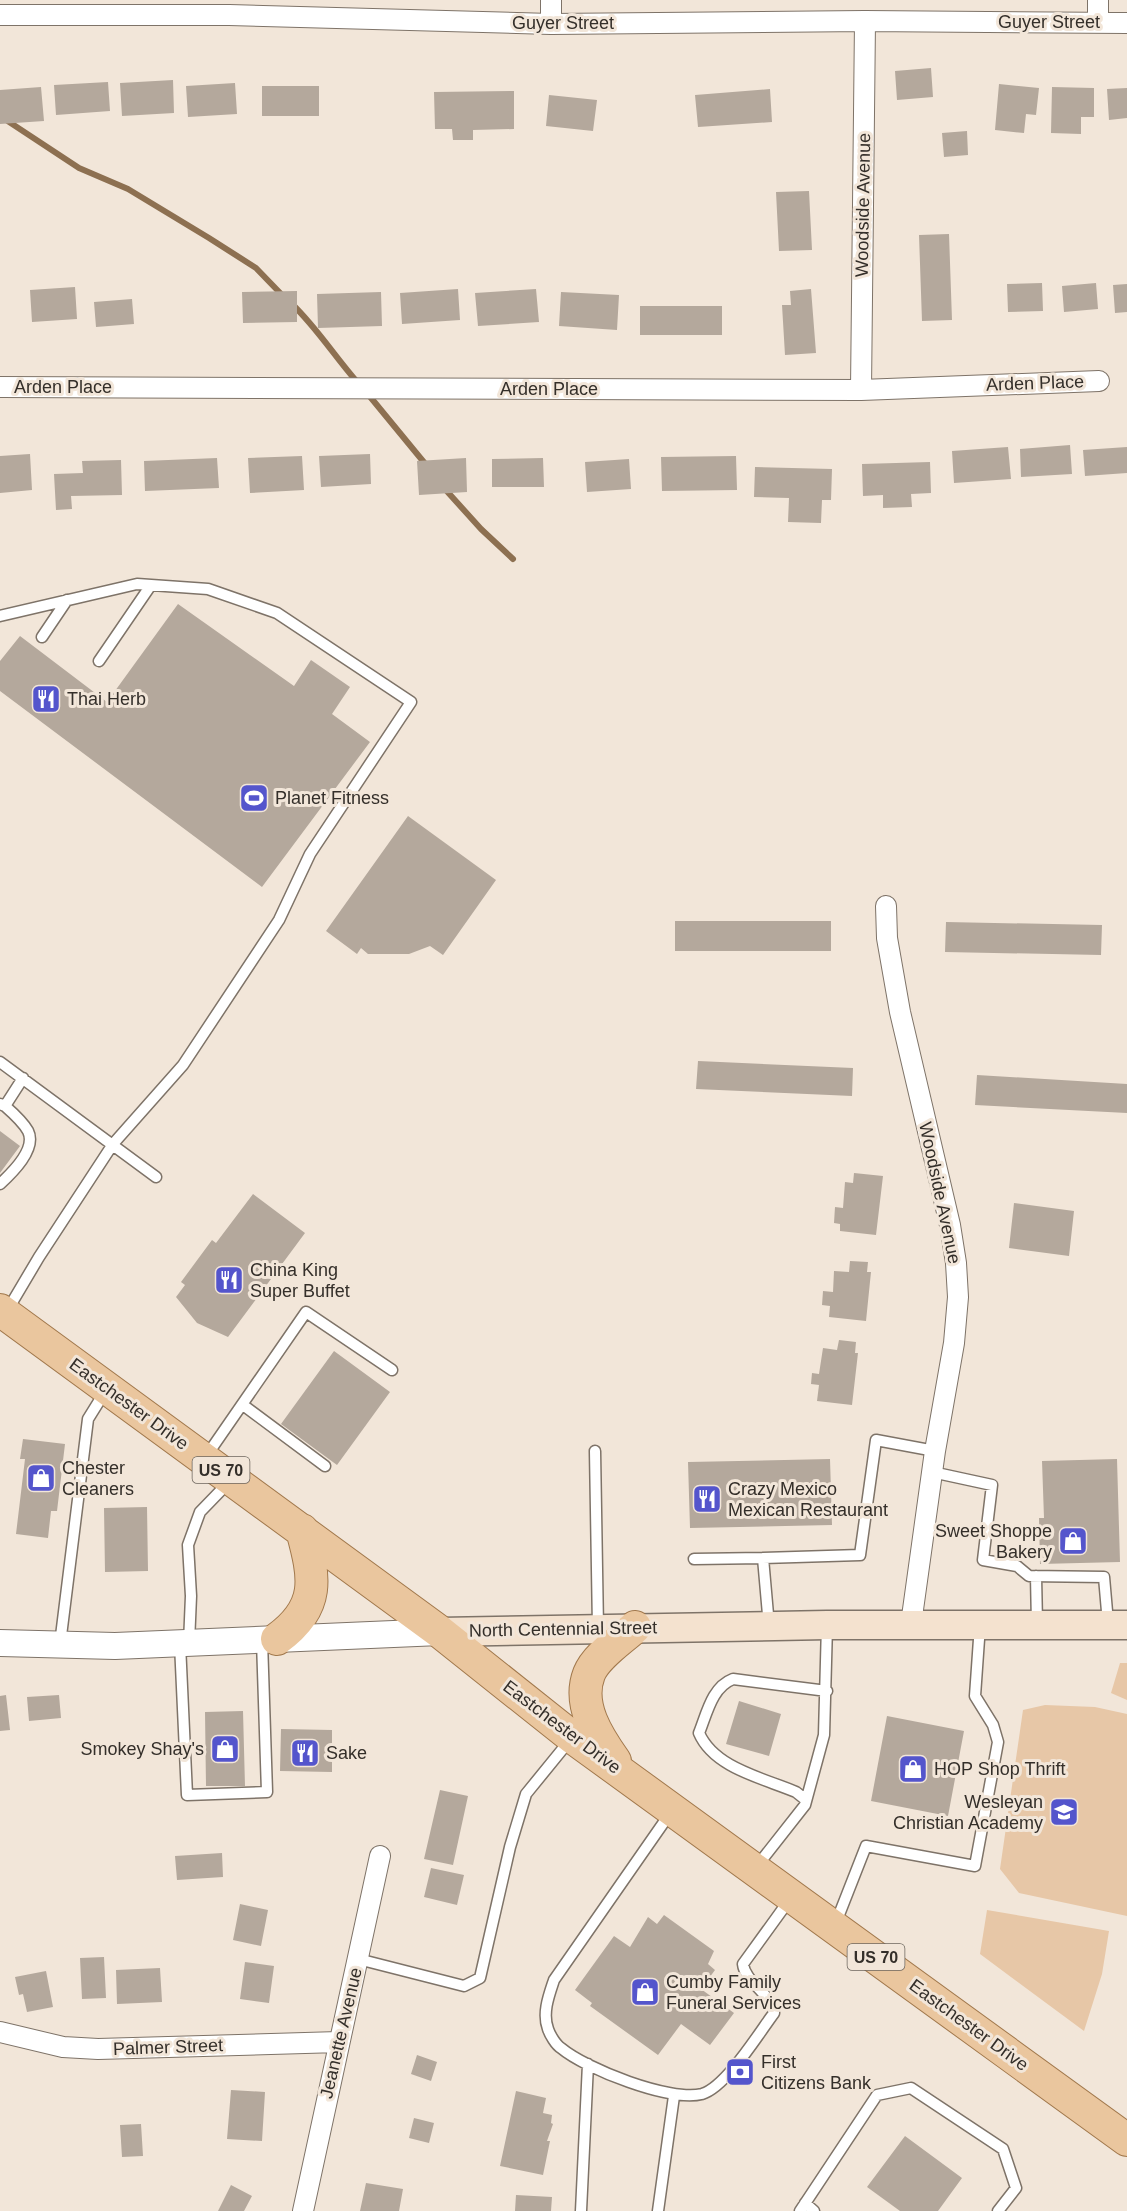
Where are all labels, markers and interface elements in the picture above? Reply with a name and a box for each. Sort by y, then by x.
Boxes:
street label: Guyer Street [998,12,1100,32]
street label: Guyer Street [512,13,614,33]
street label: Woodside Avenue [852,133,874,277]
street label: Arden Place [986,371,1084,395]
street label: Arden Place [14,377,112,397]
street label: Arden Place [500,379,598,399]
restaurant icon: Thai Herb [30,683,62,715]
place label: Thai Herb [67,689,146,709]
sports icon: Planet Fitness [238,782,270,814]
place label: Planet Fitness [275,788,389,808]
street label: Woodside Avenue [915,1120,965,1266]
place label: China King Super Buffet [250,1260,350,1301]
restaurant icon: China King Super Buffet [213,1264,245,1296]
street label: Eastchester Drive [66,1354,192,1454]
road number: US 70 [192,1457,250,1483]
place label: Chester Cleaners [62,1458,134,1499]
shop icon: Chester Cleaners [25,1462,57,1494]
place label: Crazy Mexico Mexican Restaurant [728,1479,888,1520]
restaurant icon: Crazy Mexico Mexican Restaurant [691,1483,723,1515]
place label: Sweet Shoppe Bakery [935,1521,1052,1562]
shop icon: Sweet Shoppe Bakery [1057,1525,1089,1557]
street label: North Centennial Street [469,1617,657,1641]
street label: Eastchester Drive [499,1676,625,1778]
shop icon: Smokey Shay's [209,1733,241,1765]
restaurant icon: Sake [289,1737,321,1769]
place label: Smokey Shay's [81,1739,204,1759]
place label: Sake [326,1743,367,1763]
shop icon: HOP Shop Thrift [897,1753,929,1785]
place label: HOP Shop Thrift [934,1759,1065,1779]
place label: Wesleyan Christian Academy [893,1792,1043,1833]
school or university icon: Wesleyan Christian Academy [1048,1796,1080,1828]
road number: US 70 [848,1944,904,1970]
street label: Jeanette Avenue [316,1966,366,2100]
place label: Cumby Family Funeral Services [666,1972,801,2013]
street label: Eastchester Drive [906,1975,1032,2075]
shop icon: Cumby Family Funeral Services [629,1976,661,2008]
street label: Palmer Street [113,2035,223,2059]
place label: First Citizens Bank [761,2052,872,2093]
bank icon: First Citizens Bank [724,2056,756,2088]

